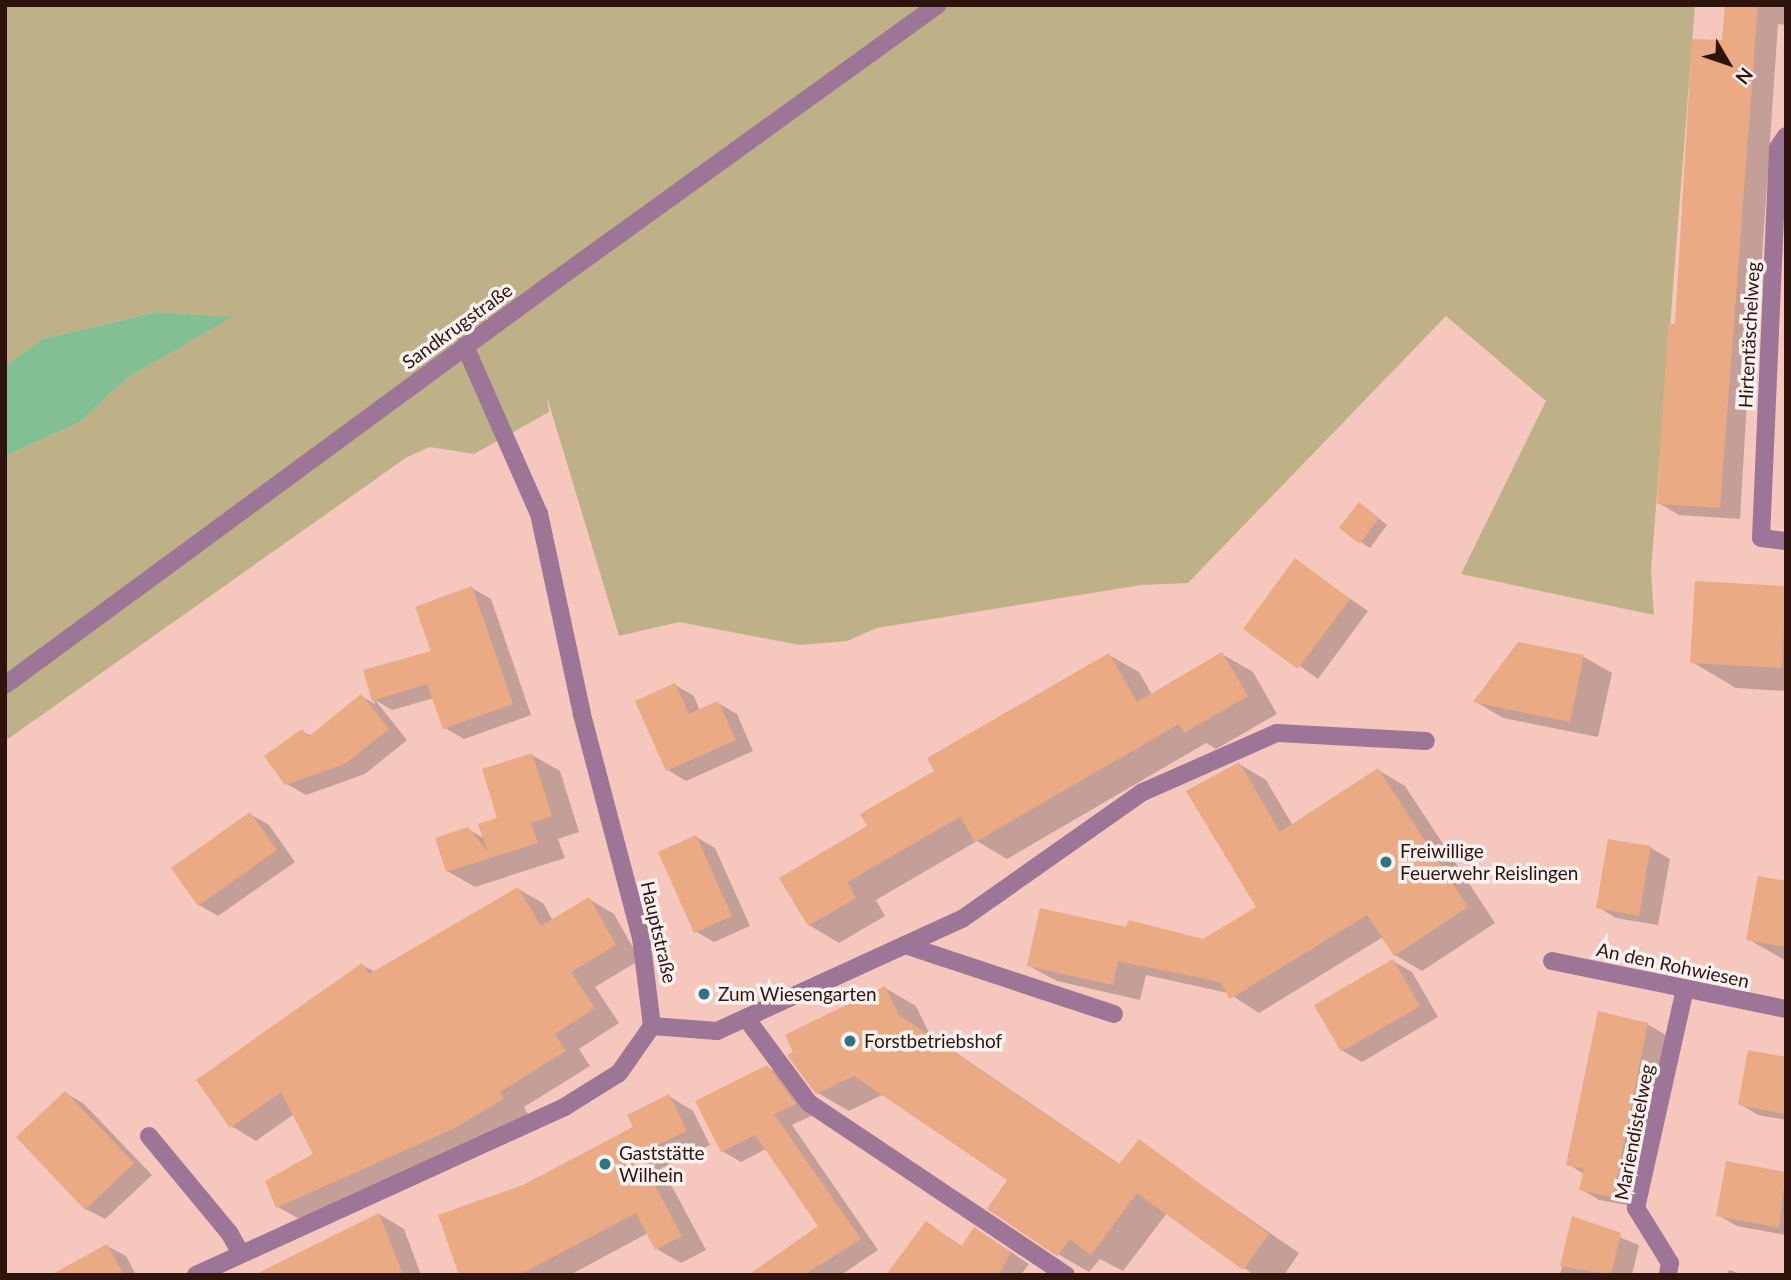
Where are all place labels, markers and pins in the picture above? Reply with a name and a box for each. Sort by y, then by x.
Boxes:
place label: Freiwillige Feuerwehr Reislingen [1400,840,1579,884]
marker: Freiwillige Feuerwehr Reislingen [1378,854,1394,870]
place label: Zum Wiesengarten [718,983,877,1005]
marker: Zum Wiesengarten [696,986,712,1002]
place label: Forstbetriebshof [864,1030,1002,1052]
marker: Forstbetriebshof [842,1033,858,1049]
place label: Gaststätte Wilhein [619,1142,705,1186]
marker: Gaststätte Wilhein [597,1156,613,1172]

